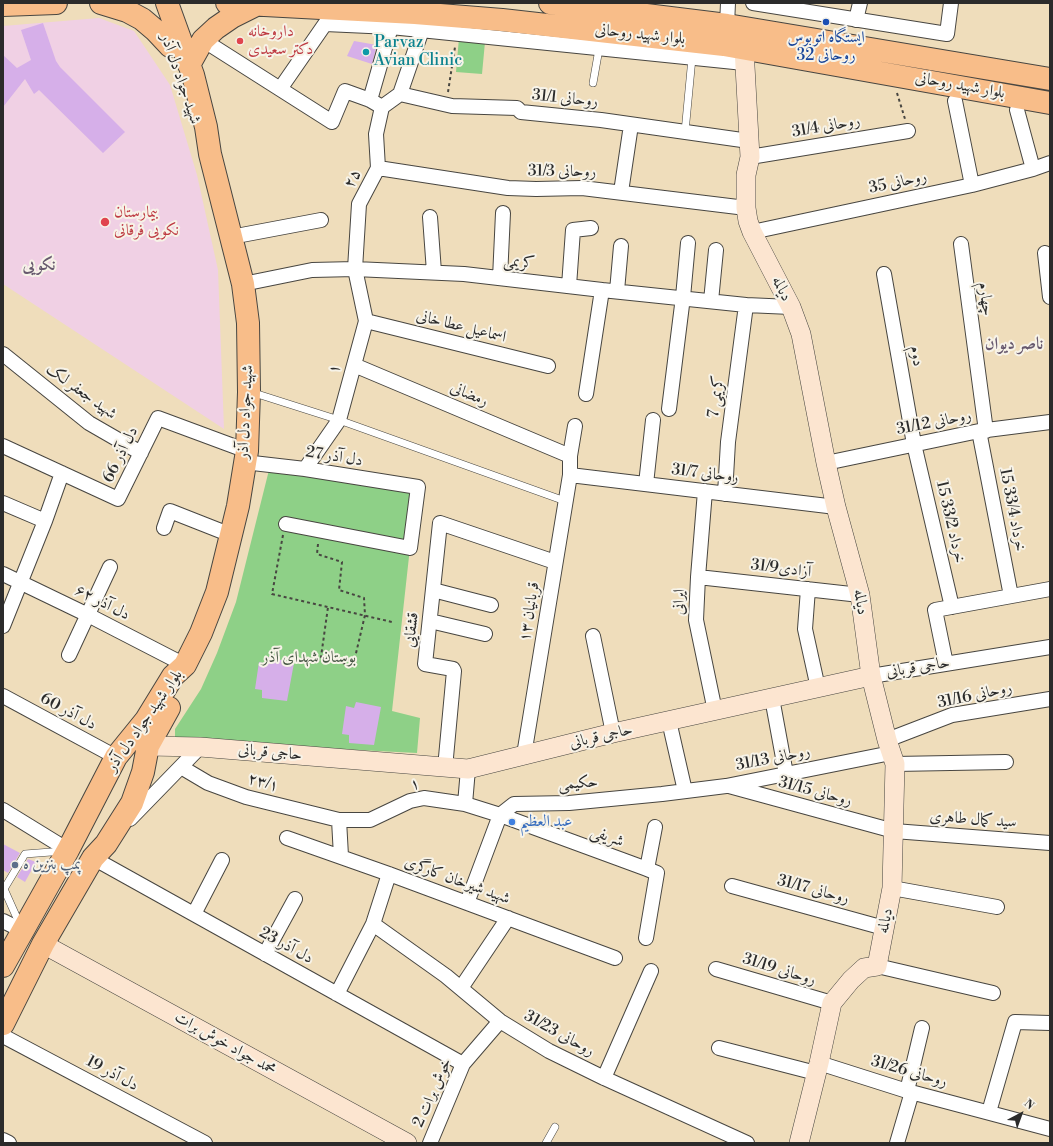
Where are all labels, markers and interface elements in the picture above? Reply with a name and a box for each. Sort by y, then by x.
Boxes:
marker: ایستگاه اتوبوس روحانی 32 [821,17,831,27]
street label: بلوار شهید روحانی [594,21,686,49]
place label: داروخانه دکتر سعیدی [248,22,313,60]
place label: ایستگاه اتوبوس روحانی 32 [787,28,865,66]
street label: شهید جواد دل آذر [155,31,205,127]
place label: Parvaz Avian Clinic [374,33,462,71]
marker: داروخانه دکتر سعیدی [235,36,245,46]
marker: Parvaz Avian Clinic [361,47,371,57]
street label: بلوار شهید روحانی [914,69,1006,103]
street label: روحانی 31/1 [531,86,599,112]
street label: روحانی 31/4 [790,112,862,142]
street label: روحانی 31/3 [528,162,596,182]
street label: ۲۵ [340,166,366,192]
street label: روحانی 35 [867,167,929,199]
place label: بیمارستان نکویی فرقانی [114,203,179,241]
marker: بیمارستان نکویی فرقانی [99,216,111,228]
street label: کریمی [502,252,536,274]
district label: نکویی [23,256,55,276]
street label: دیالمه [767,273,795,305]
street label: چهارم [973,281,997,317]
street label: اسماعیل عطا خانی [414,307,508,347]
district label: ناصر دیوان [985,335,1043,355]
street label: دوم [905,344,927,368]
street label: شهید جعفر لک [42,360,120,424]
street label: ۱ [325,362,345,376]
street label: شهید جواد دل آذر [234,364,258,460]
street label: کریمی 7 [705,375,729,419]
street label: رمضانی [447,378,491,412]
street label: روحانی 31/12 [895,406,973,440]
street label: دل آذر 66 [99,424,143,486]
street label: دل آذر 27 [304,443,364,471]
street label: روحانی 31/7 [670,460,740,488]
street label: 15 خرداد 33/4 [995,467,1029,553]
street label: 15 خرداد 33/2 [931,479,969,565]
street label: آزادی31/9 [750,556,812,582]
street label: دل آذر ۶۲ [71,581,133,625]
street label: ۱۳ قربانیان [516,581,544,643]
street label: دیالمه [848,588,872,616]
street label: ایرانی [670,589,690,615]
street label: قشقایی [401,611,423,649]
park label: بوستان شهدای آذر [262,648,356,668]
street label: حاجی قربانی [885,654,951,682]
street label: بلوار شهید جواد دل آذر [103,666,187,776]
street label: روحانی 31/16 [936,679,1014,713]
street label: دل آذر 60 [37,689,99,735]
street label: حاجی قربانی [568,720,634,754]
street label: حاجی قربانی [237,741,303,765]
street label: روحانی 31/13 [734,742,812,776]
street label: ۲۳/۱ [245,769,281,797]
street label: حکیمی [557,773,599,795]
street label: روحانی 31/15 [776,773,854,811]
street label: ۱ [409,775,421,795]
street label: سید کمال طاهری [929,807,1017,833]
place label: عبد العظيم [520,812,572,832]
marker: عبد العظيم [507,817,517,827]
street label: شریفی [588,822,626,852]
street label: شهید شیرخان کارگری [402,853,512,909]
place label: پمپ بنزین ه [23,855,81,875]
marker: پمپ بنزین ه [10,860,20,870]
street label: روحانی 31/17 [775,871,851,909]
street label: دیالمه [874,907,898,935]
street label: دل آذر 23 [256,923,316,969]
street label: روحانی 31/19 [740,950,818,990]
street label: روحانی 31/23 [520,1007,598,1061]
street label: محمد جواد خوش برات [171,1008,279,1080]
street label: دل آذر 19 [83,1052,141,1096]
street label: روحانی 31/26 [869,1052,949,1092]
street label: خوش برات 2 [409,1056,457,1130]
north arrow [1001,1094,1041,1134]
text: N [1021,1097,1037,1113]

